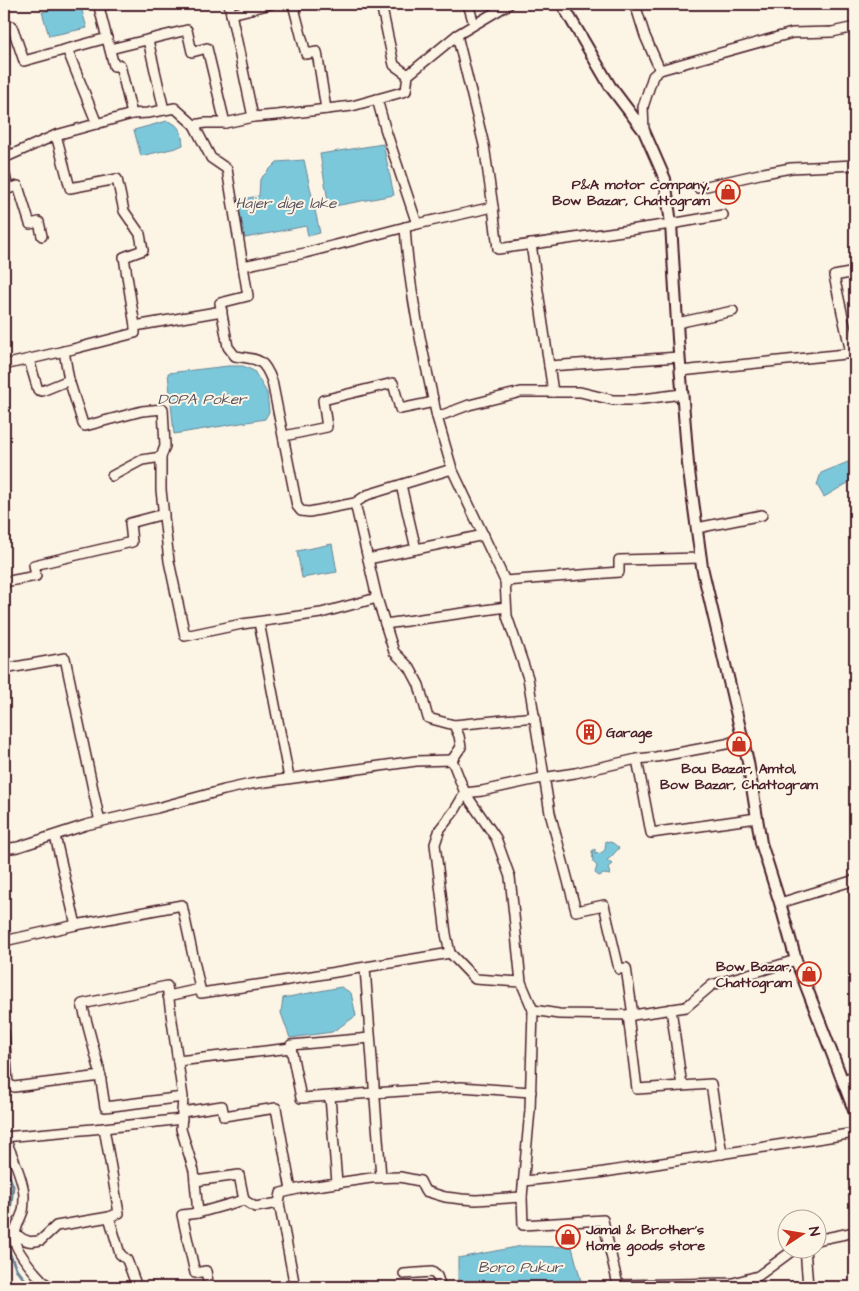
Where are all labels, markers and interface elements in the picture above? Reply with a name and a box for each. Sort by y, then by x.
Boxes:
place label: P&A motor company, Bow Bazar, Chattogram [552,175,711,212]
shop icon: P&A motor company, Bow Bazar, Chattogram [715,179,741,205]
water label: Hajer dige lake [236,193,337,215]
water label: DOPA Poker [158,389,248,410]
building icon: Garage [576,719,602,745]
place label: Garage [606,723,653,744]
shop icon: Bou Bazar, Amtol, Bow Bazar, Chattogram [726,731,752,757]
place label: Bou Bazar, Amtol, Bow Bazar, Chattogram [660,759,819,796]
place label: Bow Bazar, Chattogram [716,957,793,994]
shop icon: Bow Bazar, Chattogram [796,961,822,987]
north arrow [776,1208,826,1258]
place label: Jamal & Brother's Home goods store [585,1220,705,1257]
shop icon: Jamal & Brother's Home goods store [555,1224,581,1250]
text: N [803,1225,824,1238]
water label: Boro Pukur [478,1257,564,1278]

